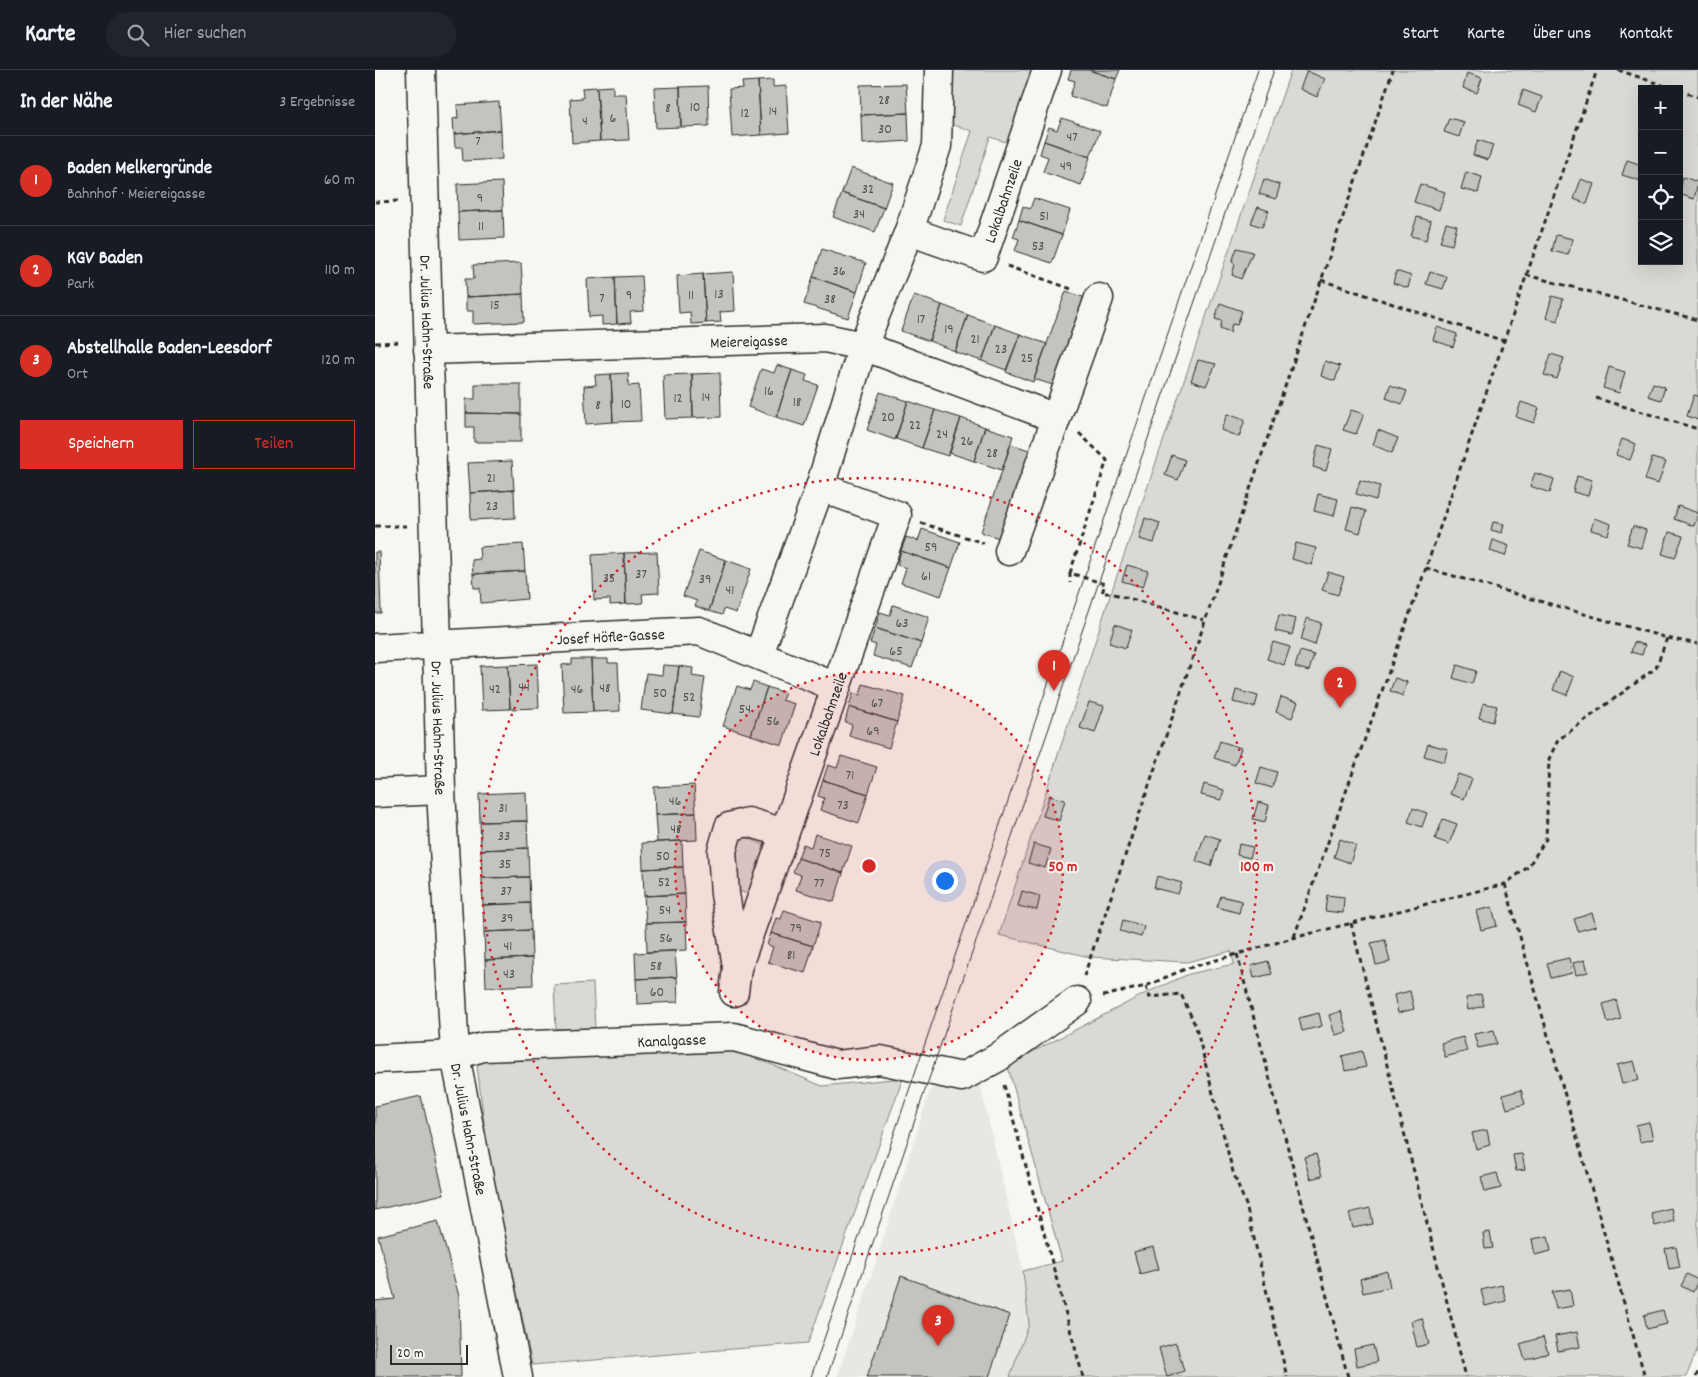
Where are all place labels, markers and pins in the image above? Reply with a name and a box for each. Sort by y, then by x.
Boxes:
pin: 1 [1038,650,1070,691]
pin: 2 [1324,667,1356,708]
centre of rings [860,857,878,875]
pin: 3 [922,1305,954,1346]

